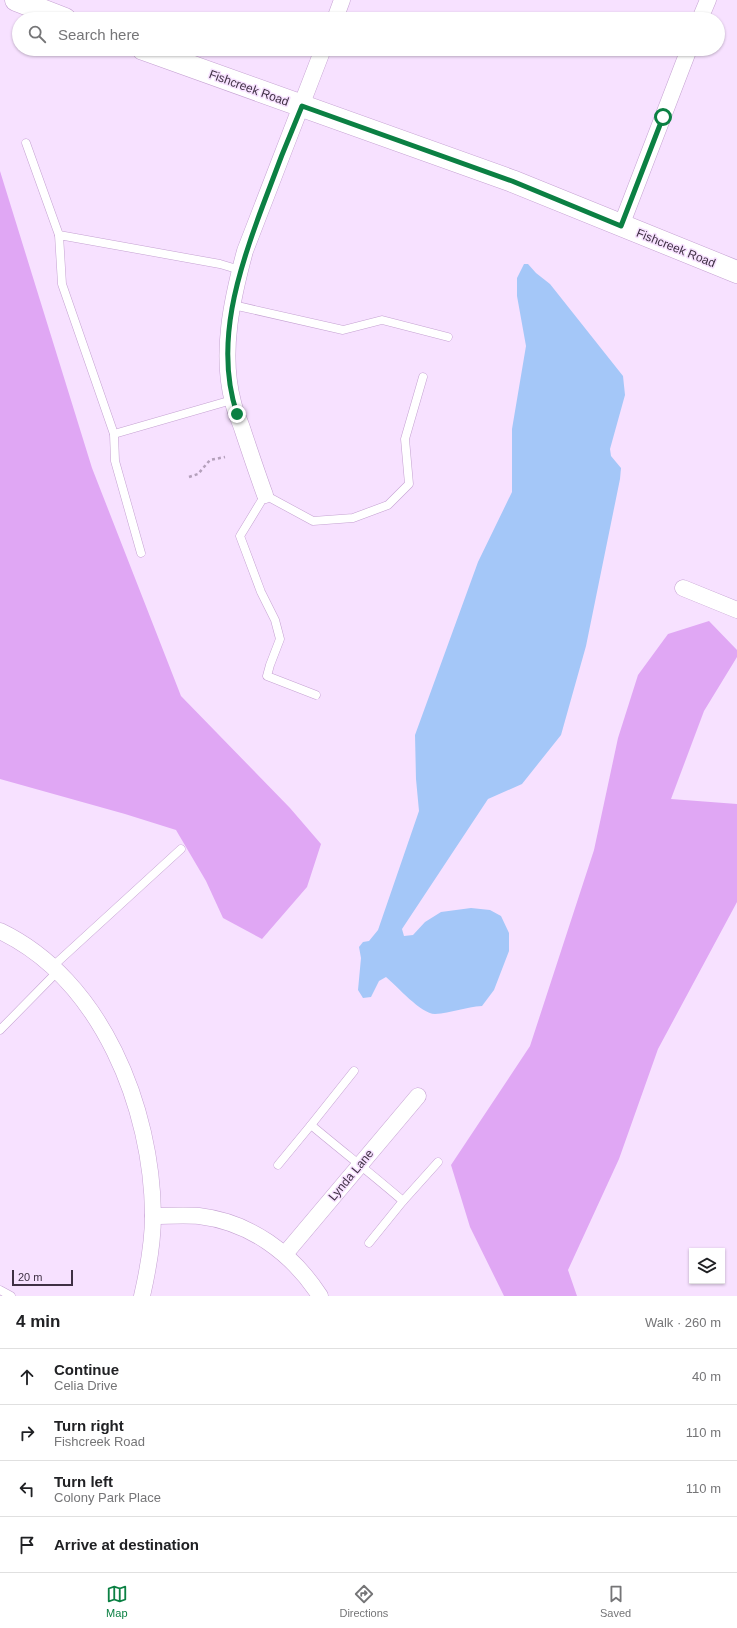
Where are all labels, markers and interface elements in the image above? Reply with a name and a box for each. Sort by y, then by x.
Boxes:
search box [12,12,725,56]
icon: search [26,23,48,45]
text: Search here [58,26,140,43]
street label: Fishcreek Road [207,67,291,109]
route start [654,108,672,126]
street label: Fishcreek Road [634,226,718,270]
route end [228,405,246,423]
street label: Lynda Lane [326,1146,377,1203]
map controls [689,1248,725,1284]
button: layers [689,1248,725,1284]
scale bar [12,1268,73,1287]
text: 20 m [18,1271,42,1283]
text: 4 min [16,1312,60,1331]
text: Walk · 260 m [645,1315,721,1330]
text: Continue [54,1361,119,1378]
icon: ahead [16,1366,38,1388]
text: 40 m [692,1369,721,1384]
text: Celia Drive [54,1378,118,1393]
text: Turn right [54,1417,124,1434]
icon: right [16,1422,38,1444]
text: 110 m [686,1425,721,1440]
text: Fishcreek Road [54,1434,145,1449]
text: Turn left [54,1473,113,1490]
icon: left [16,1478,38,1500]
text: 110 m [686,1481,721,1496]
text: Colony Park Place [54,1490,161,1505]
icon: arrive [16,1534,38,1556]
text: Arrive at destination [54,1536,199,1553]
tab: Map [106,1583,128,1619]
tab: Directions [339,1583,388,1619]
tab: Saved [600,1583,631,1619]

